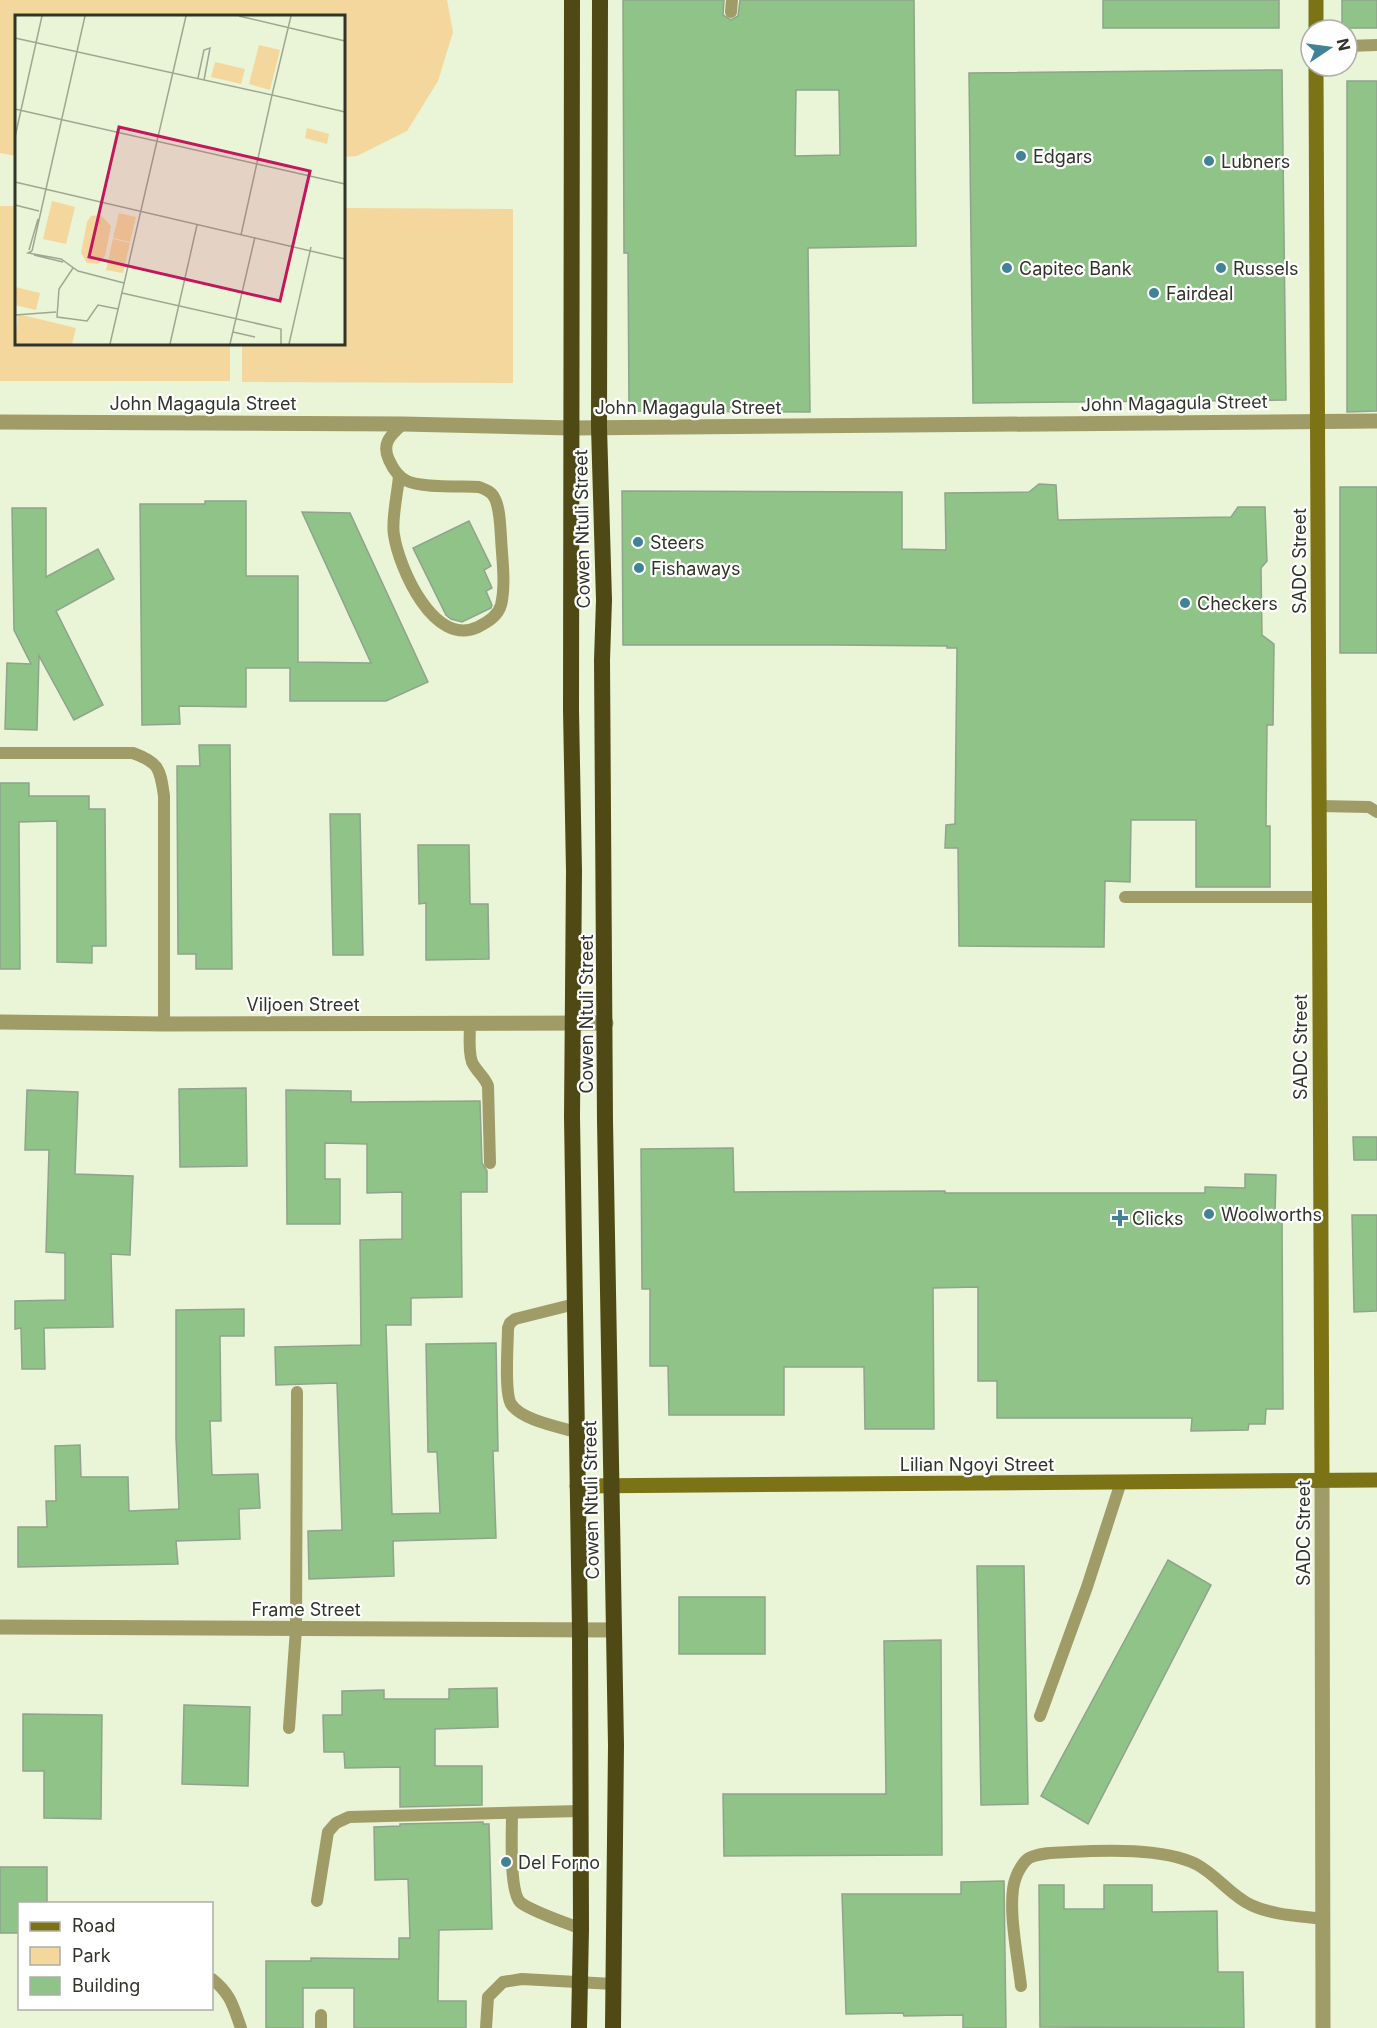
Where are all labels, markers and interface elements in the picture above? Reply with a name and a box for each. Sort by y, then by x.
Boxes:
inset map [15,15,345,345]
north arrow [1299,18,1359,78]
text: N [1332,36,1355,53]
place label: Edgars [1033,146,1092,167]
marker: Edgars [1014,149,1028,163]
place label: Lubners [1221,151,1290,172]
marker: Lubners [1202,154,1216,168]
place label: Capitec Bank [1019,258,1132,279]
place label: Russels [1233,258,1299,279]
marker: Capitec Bank [1000,261,1014,275]
marker: Russels [1214,261,1228,275]
place label: Fairdeal [1166,283,1233,304]
marker: Fairdeal [1147,286,1161,300]
street label: John Magagula Street [1080,391,1268,415]
street label: John Magagula Street [110,393,297,414]
street label: John Magagula Street [595,397,782,418]
street label: Cowen Ntuli Street [570,449,594,609]
street label: SADC Street [1289,508,1310,614]
place label: Steers [650,532,705,553]
marker: Steers [631,535,645,549]
place label: Fishaways [651,558,740,579]
marker: Fishaways [632,561,646,575]
place label: Checkers [1197,593,1278,614]
marker: Checkers [1178,596,1192,610]
street label: Cowen Ntuli Street [576,934,597,1094]
street label: Viljoen Street [246,994,360,1015]
street label: SADC Street [1290,994,1311,1100]
place label: Woolworths [1221,1204,1322,1225]
marker: Woolworths [1202,1207,1216,1221]
place label: Clicks [1132,1208,1184,1229]
marker: Clicks [1113,1211,1127,1225]
street label: Cowen Ntuli Street [579,1420,603,1580]
street label: Lilian Ngoyi Street [900,1454,1054,1475]
street label: SADC Street [1293,1480,1314,1586]
street label: Frame Street [251,1599,361,1620]
place label: Del Forno [518,1852,600,1873]
marker: Del Forno [499,1855,513,1869]
legend [18,1902,213,2010]
text: Road [72,1915,115,1936]
text: Park [72,1945,111,1966]
text: Building [72,1975,140,1996]

